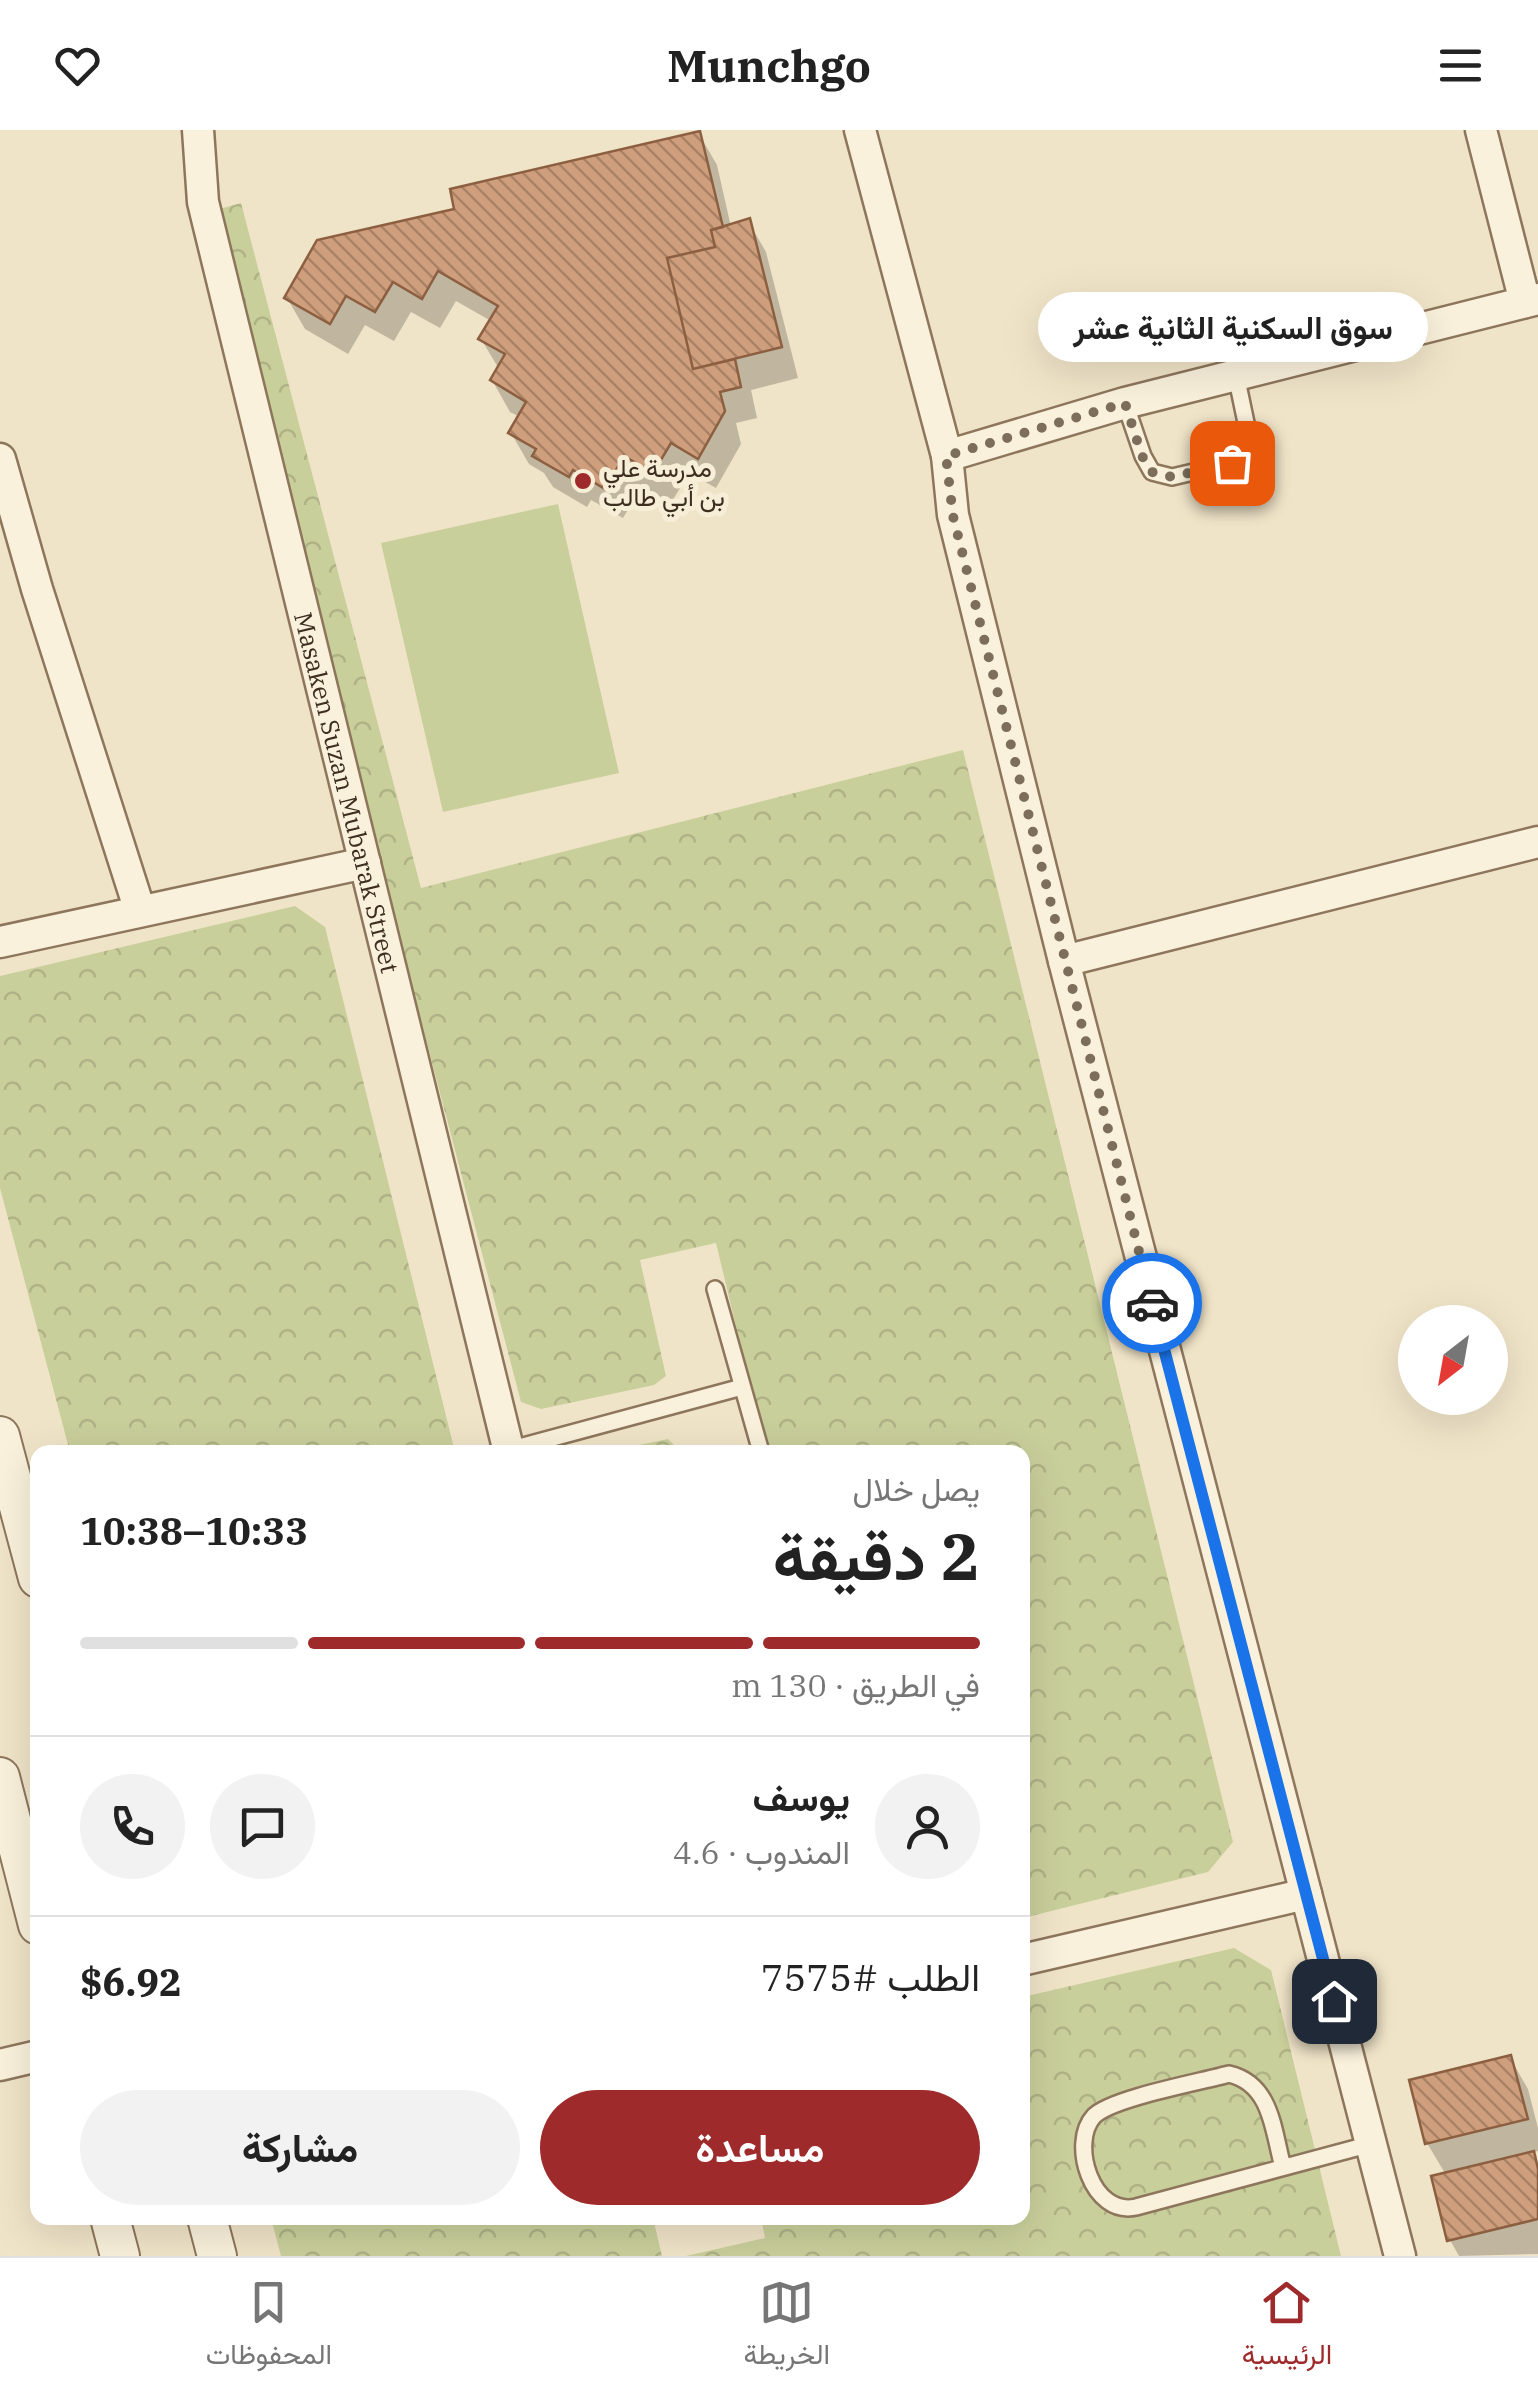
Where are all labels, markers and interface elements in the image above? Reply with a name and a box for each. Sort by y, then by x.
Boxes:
text: Munchgo [667,36,871,94]
icon: heart [50,38,105,93]
icon: menu [1433,38,1488,93]
callout: سوق السكنية الثانية عشر [1037,293,1427,363]
text: سوق السكنية الثانية عشر [1073,306,1393,348]
pin [1190,421,1275,506]
icon: bag [1205,436,1260,491]
place label: مدرسة علي بن أبي طالب [603,451,725,518]
marker: مدرسة علي بن أبي طالب [572,470,594,492]
street label: Masaken Suzan Mubarak Street [287,608,408,977]
courier [1102,1253,1202,1353]
icon: car [1125,1276,1180,1331]
north arrow [1398,1305,1508,1415]
map controls [1398,1305,1508,1415]
text: يصل خلال [852,1468,980,1510]
text: 10:33–10:38 [80,1506,308,1555]
text: 2 دقيقة [773,1513,980,1598]
text: في الطريق · 130 m [731,1664,980,1706]
text: يوسف [753,1772,850,1821]
button: phone [80,1774,185,1879]
button: chat [210,1774,315,1879]
button: person [875,1774,980,1879]
text: المندوب · 4.6 [673,1831,850,1873]
text: الطلب #7575 [761,1952,980,2001]
text: $6.92 [80,1957,182,2006]
pin [1292,1959,1377,2044]
icon: home [1307,1974,1362,2029]
button: مشاركة [80,2090,520,2205]
button: مساعدة [540,2090,980,2205]
tab: المحفوظات [206,2275,332,2379]
tab: الخريطة [744,2275,830,2379]
tab: الرئيسية [1242,2275,1332,2379]

